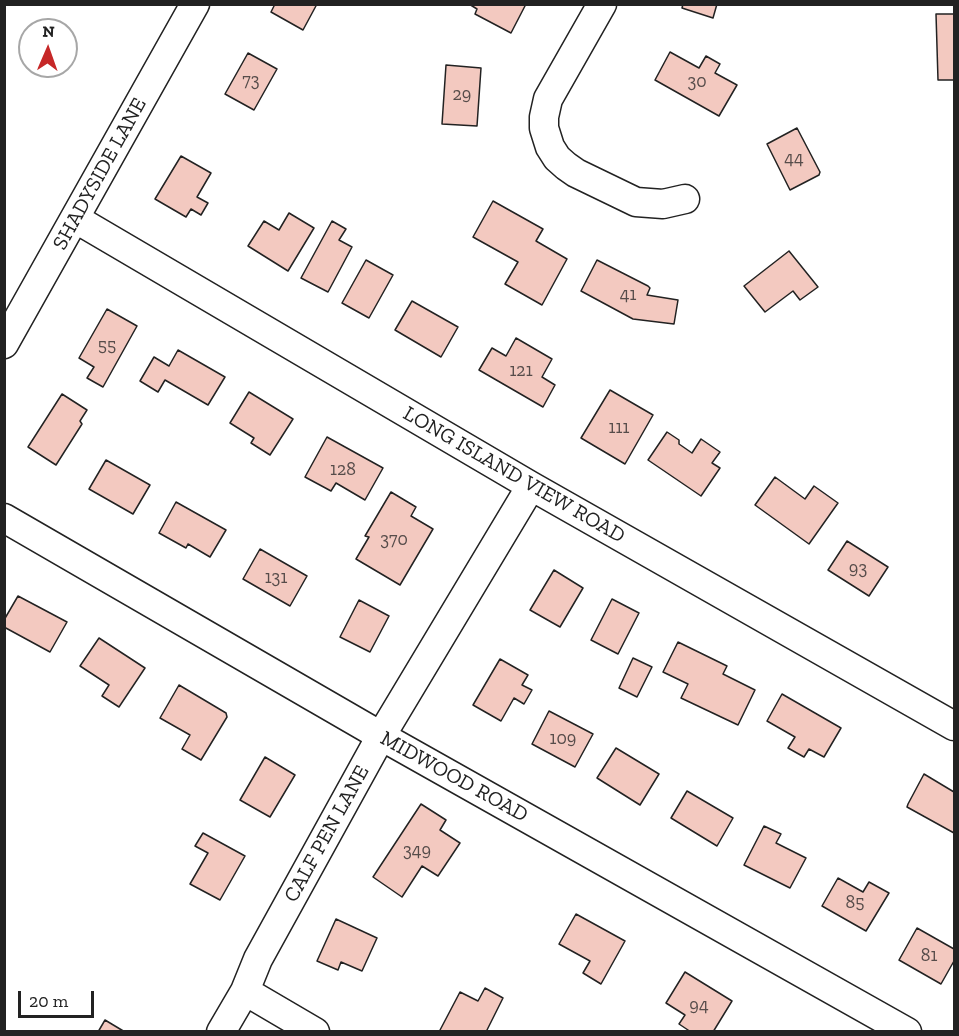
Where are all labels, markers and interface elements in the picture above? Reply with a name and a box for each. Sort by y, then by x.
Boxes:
north arrow [18,18,78,78]
text: N [42,22,55,41]
house number: 73 [242,70,260,92]
house number: 30 [687,71,707,93]
house number: 29 [453,84,471,106]
street label: SHADYSIDE LANE [48,94,152,254]
house number: 44 [784,148,804,170]
house number: 41 [620,284,636,306]
house number: 55 [98,335,116,357]
house number: 121 [509,360,533,382]
street label: LONG ISLAND VIEW ROAD [399,401,629,549]
house number: 111 [609,417,629,439]
house number: 128 [330,459,356,481]
house number: 370 [380,529,408,551]
house number: 93 [849,558,867,580]
house number: 131 [265,567,287,589]
street label: MIDWOOD ROAD [376,726,532,828]
house number: 109 [550,728,576,750]
street label: CALF PEN LANE [279,761,375,907]
house number: 349 [403,840,431,862]
house number: 85 [846,892,864,914]
house number: 81 [921,945,937,967]
scale bar [21,979,98,1017]
text: 20 m [29,990,68,1012]
house number: 94 [689,995,709,1017]

